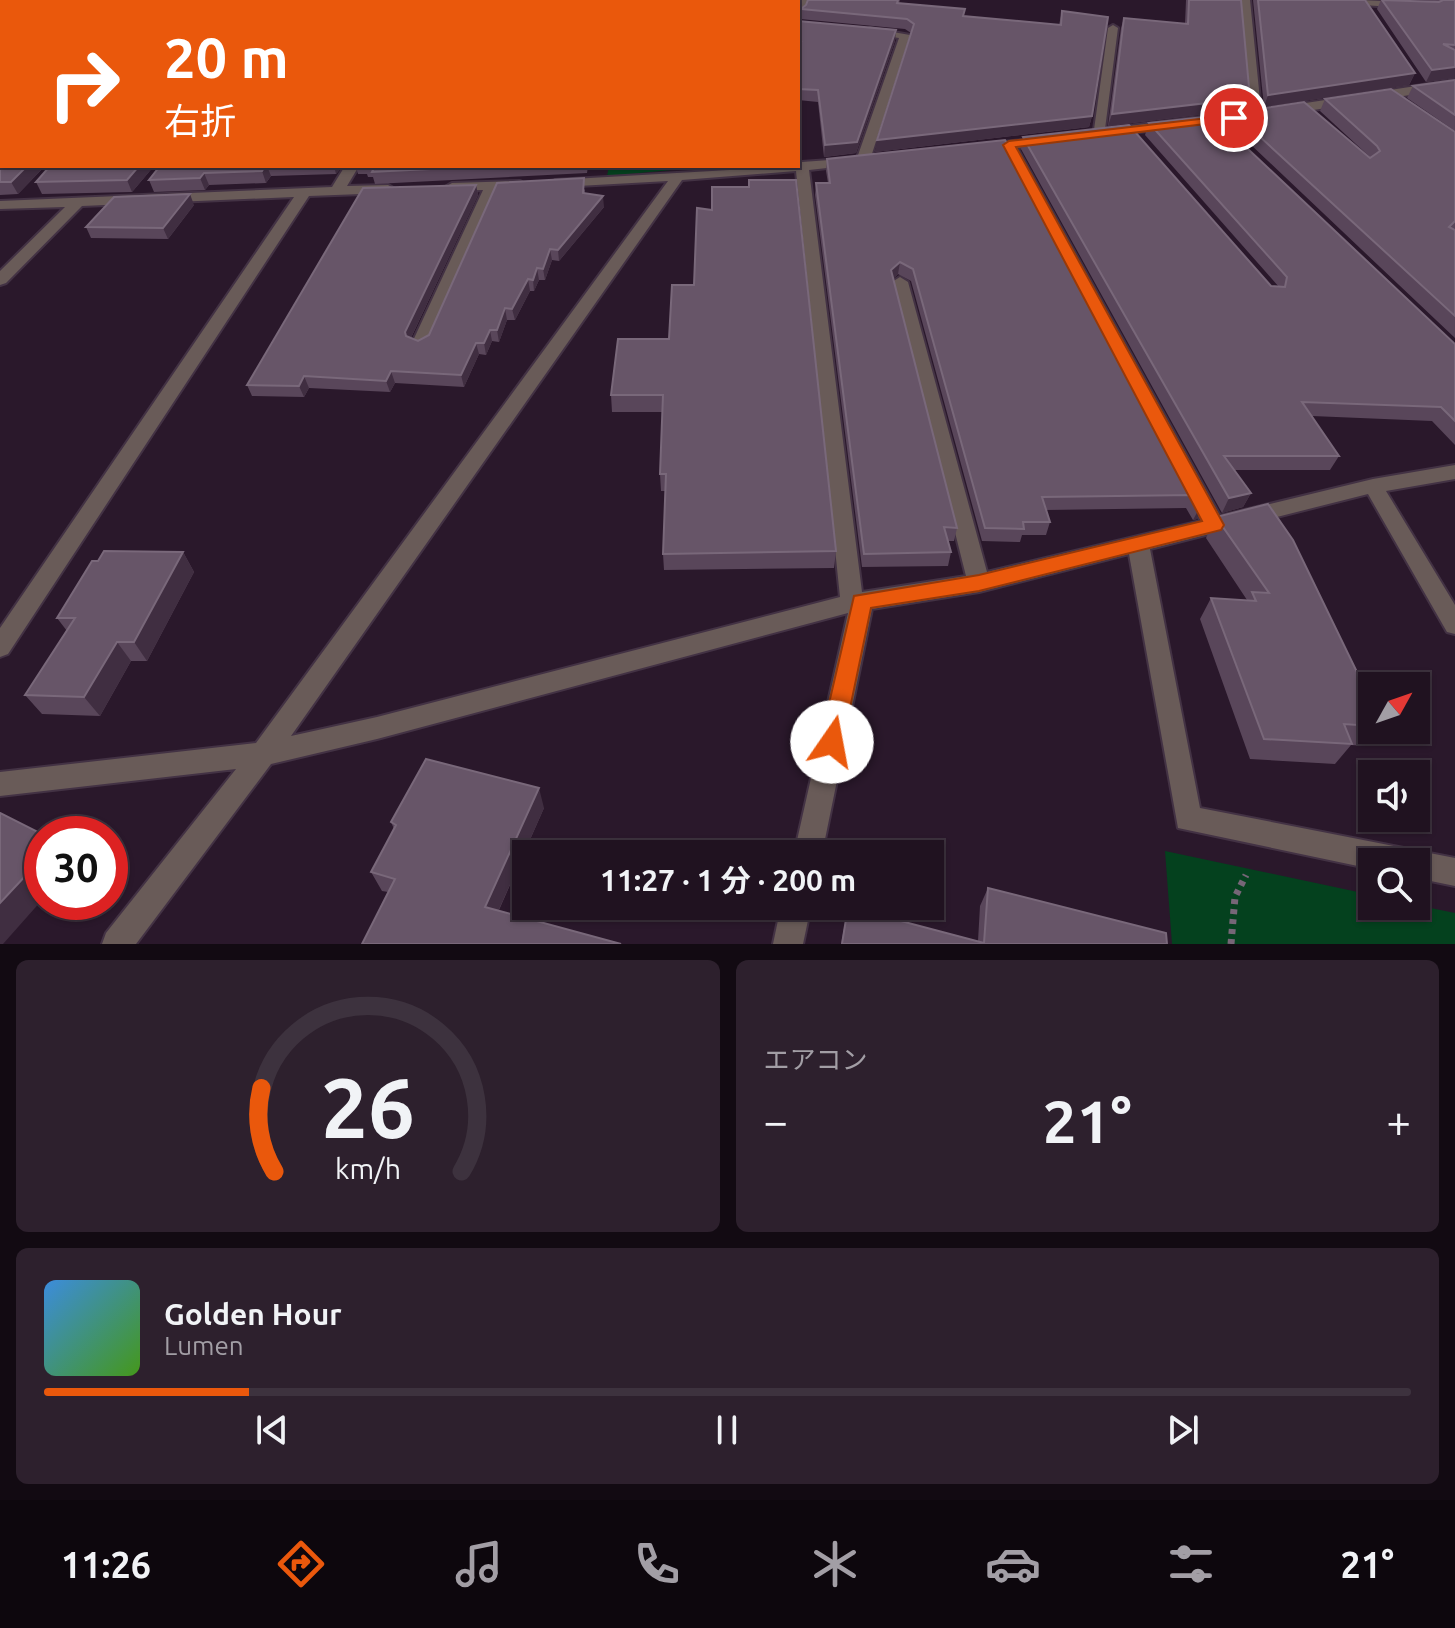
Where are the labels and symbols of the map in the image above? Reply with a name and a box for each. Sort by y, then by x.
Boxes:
pin [1200,84,1268,152]
north arrow [1358,672,1430,744]
position arrow [790,700,874,784]
speed limit sign: 30 [24,816,128,920]

